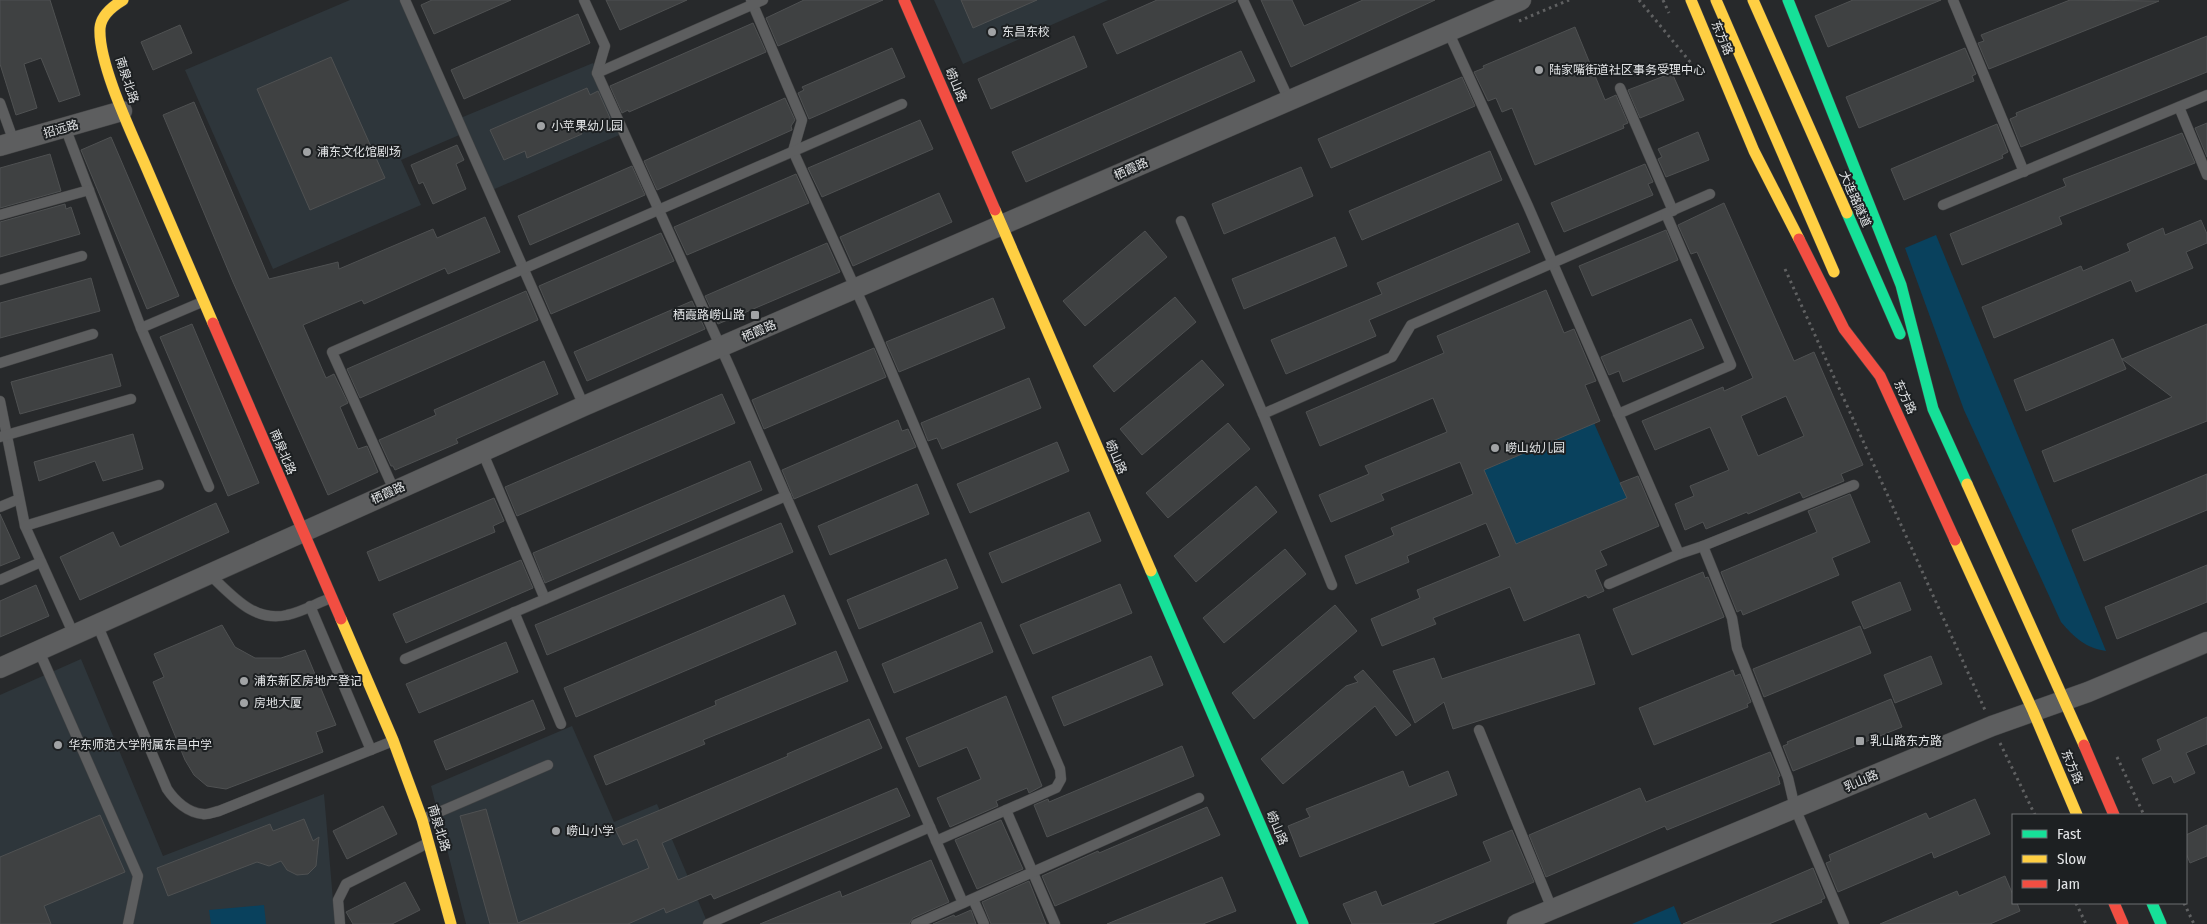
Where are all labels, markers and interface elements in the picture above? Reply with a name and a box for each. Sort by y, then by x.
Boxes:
street label: 东方路 [1709,19,1735,57]
place label: 东昌东校 [1002,25,1050,39]
marker: 东昌东校 [986,26,998,38]
street label: 南泉北路 [113,55,141,105]
place label: 陆家嘴街道社区事务受理中心 [1549,63,1705,77]
marker: 陆家嘴街道社区事务受理中心 [1533,64,1545,76]
street label: 崂山路 [943,66,969,104]
street label: 招远路 [42,117,80,141]
place label: 小苹果幼儿园 [551,119,623,133]
marker: 小苹果幼儿园 [535,120,547,132]
place label: 浦东文化馆剧场 [317,145,401,159]
marker: 浦东文化馆剧场 [301,146,313,158]
street label: 栖霞路 [1112,155,1150,183]
street label: 大连路隧道 [1836,169,1874,229]
place label: 栖霞路崂山路 [673,308,745,322]
marker: 栖霞路崂山路 [749,309,761,321]
street label: 栖霞路 [740,318,778,344]
street label: 东方路 [1891,378,1919,416]
street label: 南泉北路 [267,427,299,477]
street label: 崂山路 [1103,438,1129,476]
place label: 崂山幼儿园 [1505,441,1565,455]
marker: 崂山幼儿园 [1489,442,1501,454]
street label: 栖霞路 [369,479,407,507]
place label: 浦东新区房地产登记 [254,674,362,688]
marker: 浦东新区房地产登记 [238,675,250,687]
place label: 房地大厦 [254,696,302,710]
marker: 房地大厦 [238,697,250,709]
place label: 乳山路东方路 [1870,734,1942,748]
marker: 乳山路东方路 [1854,735,1866,747]
place label: 华东师范大学附属东昌中学 [68,738,212,752]
marker: 华东师范大学附属东昌中学 [52,739,64,751]
street label: 东方路 [2059,748,2085,786]
street label: 乳山路 [1842,768,1880,794]
street label: 南泉北路 [425,803,453,853]
street label: 崂山路 [1264,809,1290,847]
legend [2012,814,2187,904]
place label: 崂山小学 [566,824,614,838]
marker: 崂山小学 [550,825,562,837]
text: Fast [2057,825,2081,843]
text: Slow [2057,850,2086,868]
text: Jam [2057,875,2080,893]

